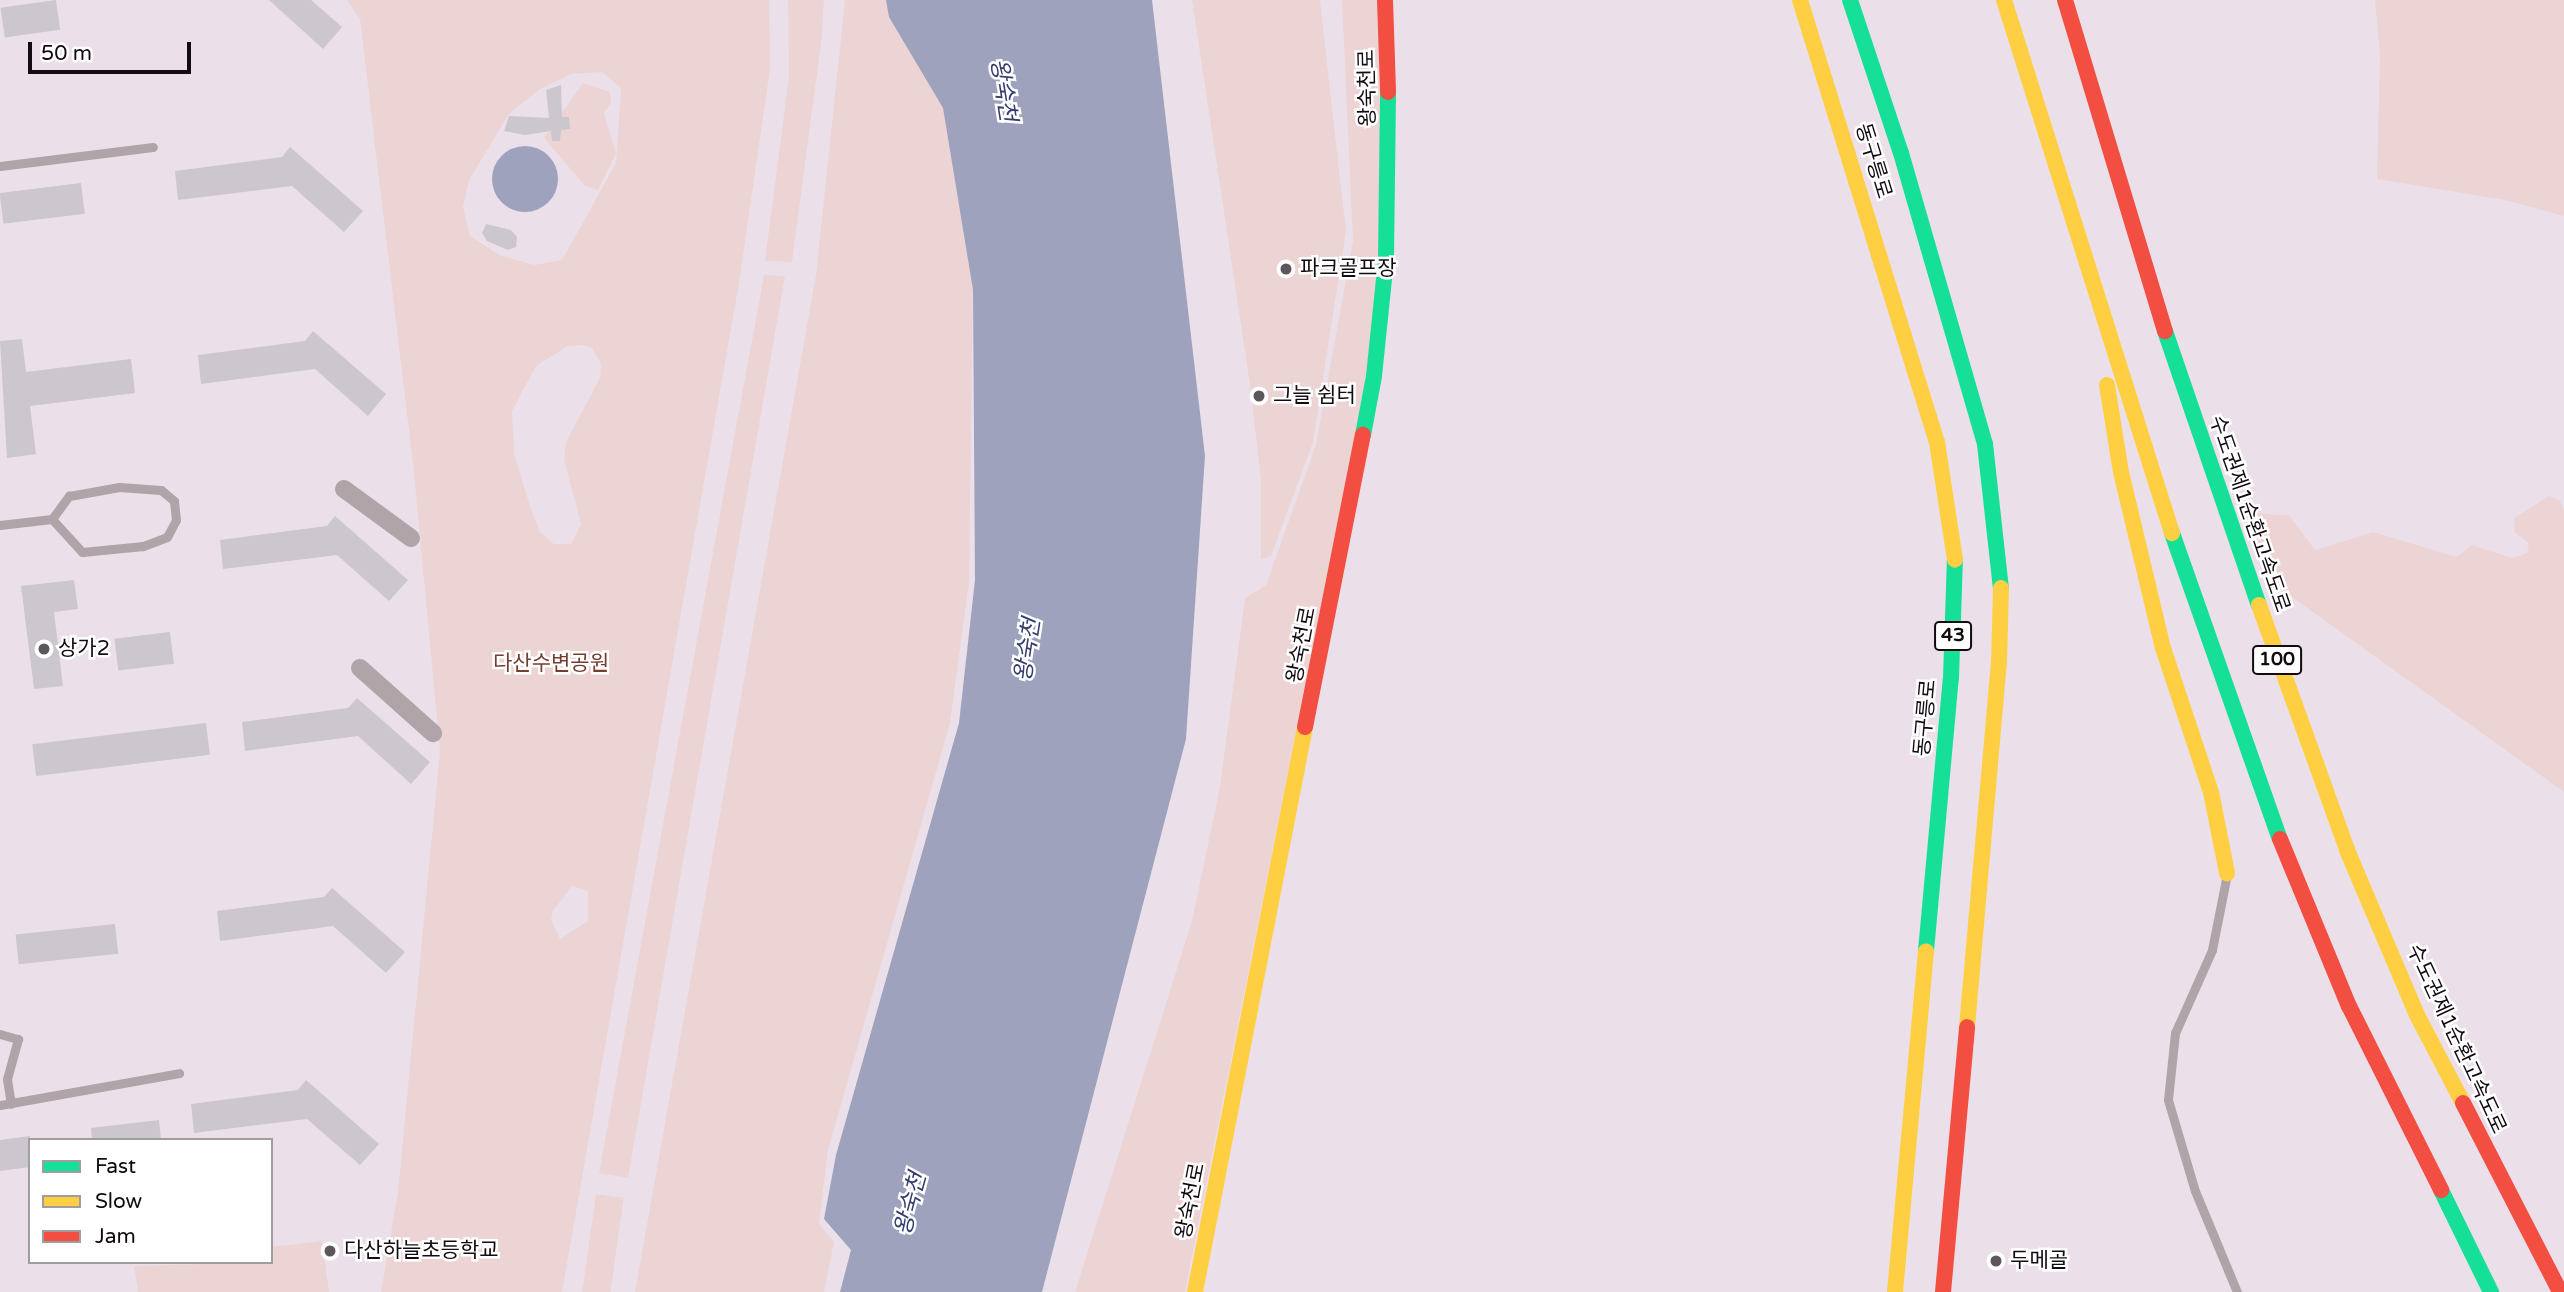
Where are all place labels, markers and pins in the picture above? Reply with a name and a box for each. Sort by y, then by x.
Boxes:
place label: 파크골프장 [1300,256,1397,282]
marker: 파크골프장 [1278,261,1294,277]
place label: 그늘 쉼터 [1273,383,1356,409]
marker: 그늘 쉼터 [1251,388,1267,404]
place label: 상가2 [58,636,110,662]
marker: 상가2 [36,641,52,657]
place label: 다산하늘초등학교 [344,1238,499,1264]
marker: 다산하늘초등학교 [322,1243,338,1259]
place label: 두메골 [2010,1248,2068,1274]
marker: 두메골 [1988,1253,2004,1269]

